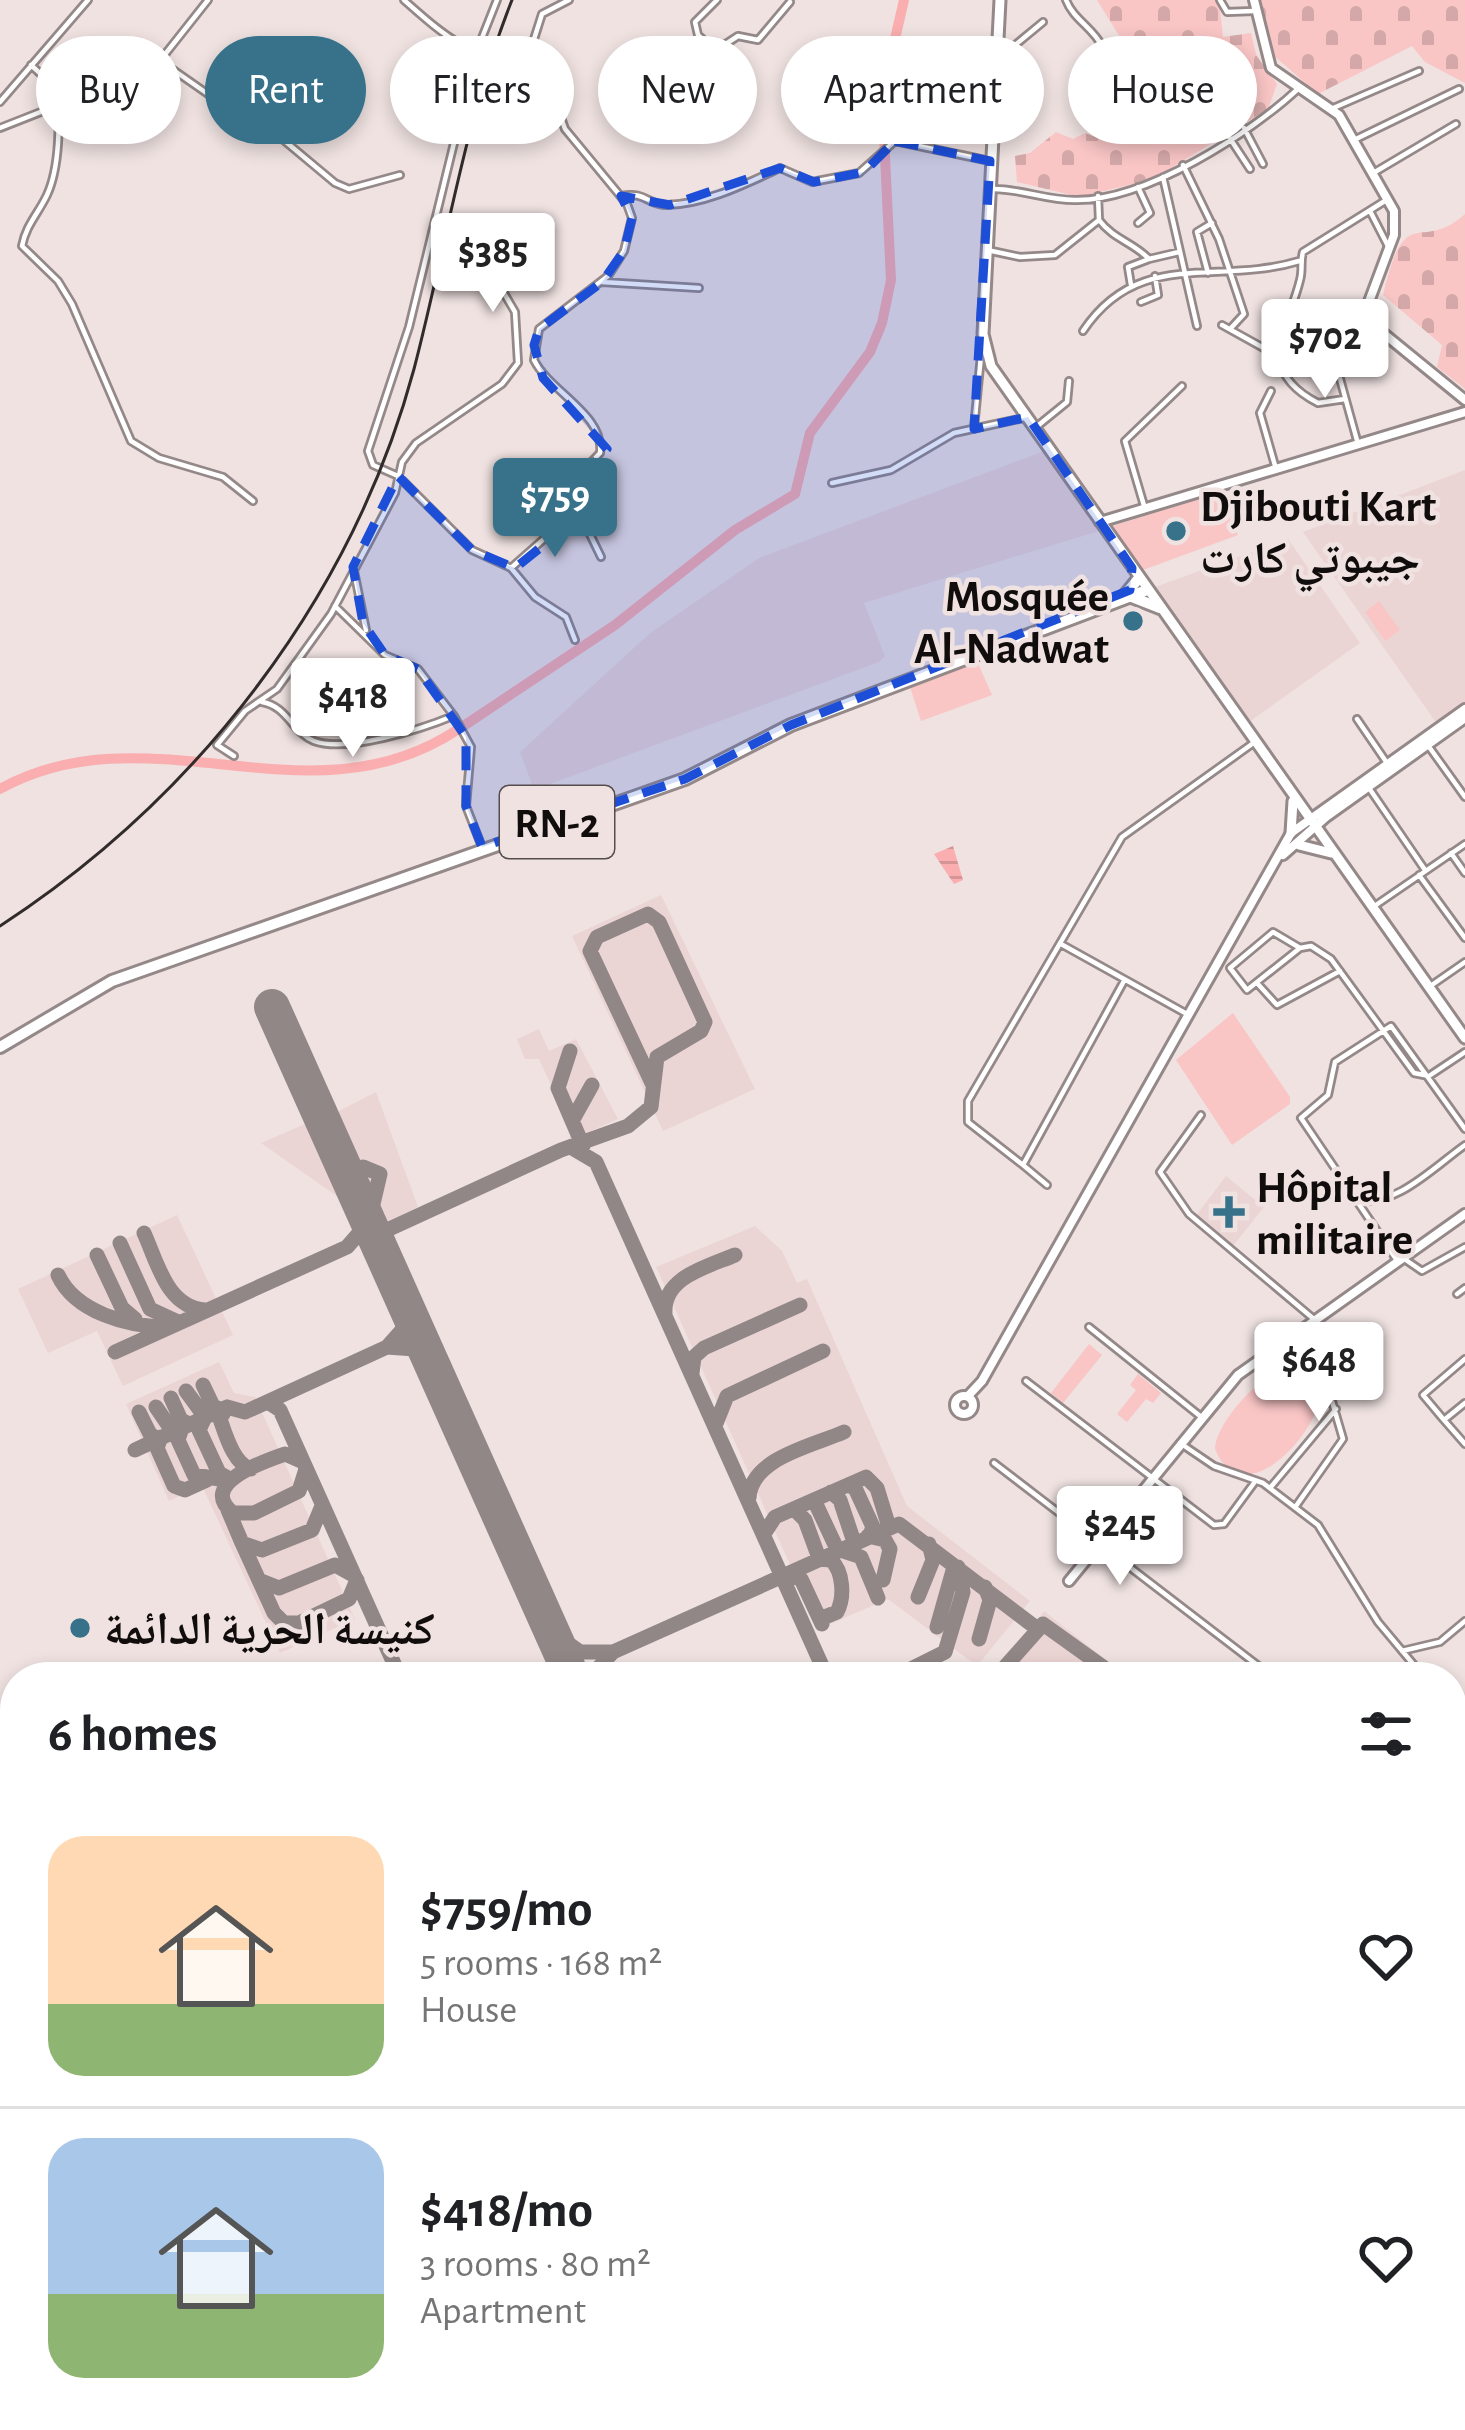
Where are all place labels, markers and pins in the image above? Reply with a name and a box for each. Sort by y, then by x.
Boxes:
pin: $385 [422,213,564,315]
pin: $702 [1254,299,1396,401]
pin: $759 [484,458,626,560]
place label: Djibouti Kart جيبوتي كارت [1200,485,1436,593]
marker: Djibouti Kart جيبوتي كارت [1163,518,1189,544]
place label: Mosquée Al-Nadwat [914,575,1109,672]
marker: Mosquée Al-Nadwat [1120,608,1146,634]
pin: $418 [282,658,424,760]
place label: Hôpital militaire [1256,1166,1413,1263]
marker: Hôpital militaire [1213,1196,1245,1228]
pin: $648 [1248,1322,1390,1424]
pin: $245 [1049,1486,1191,1588]
place label: كنيسة الحرية الدائمة [104,1608,435,1654]
marker: كنيسة الحرية الدائمة [67,1615,93,1641]

